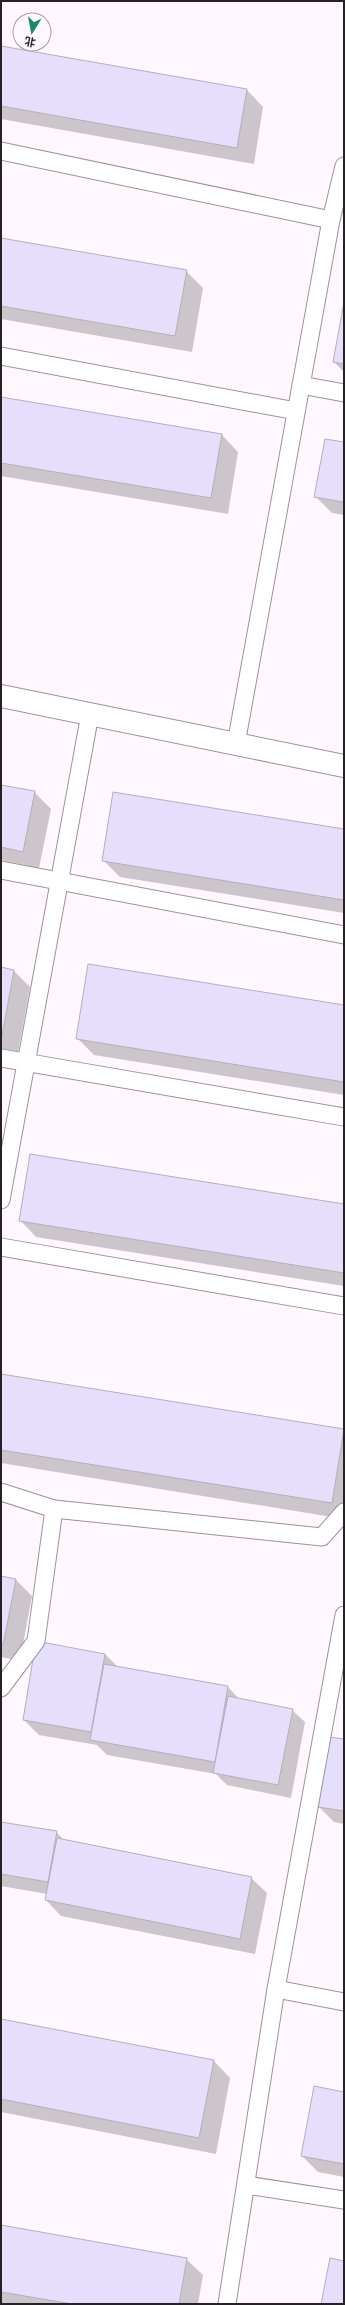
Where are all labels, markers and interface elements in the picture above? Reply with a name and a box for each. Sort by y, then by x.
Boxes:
north arrow [12,12,52,52]
text: 北 [24,35,37,49]

